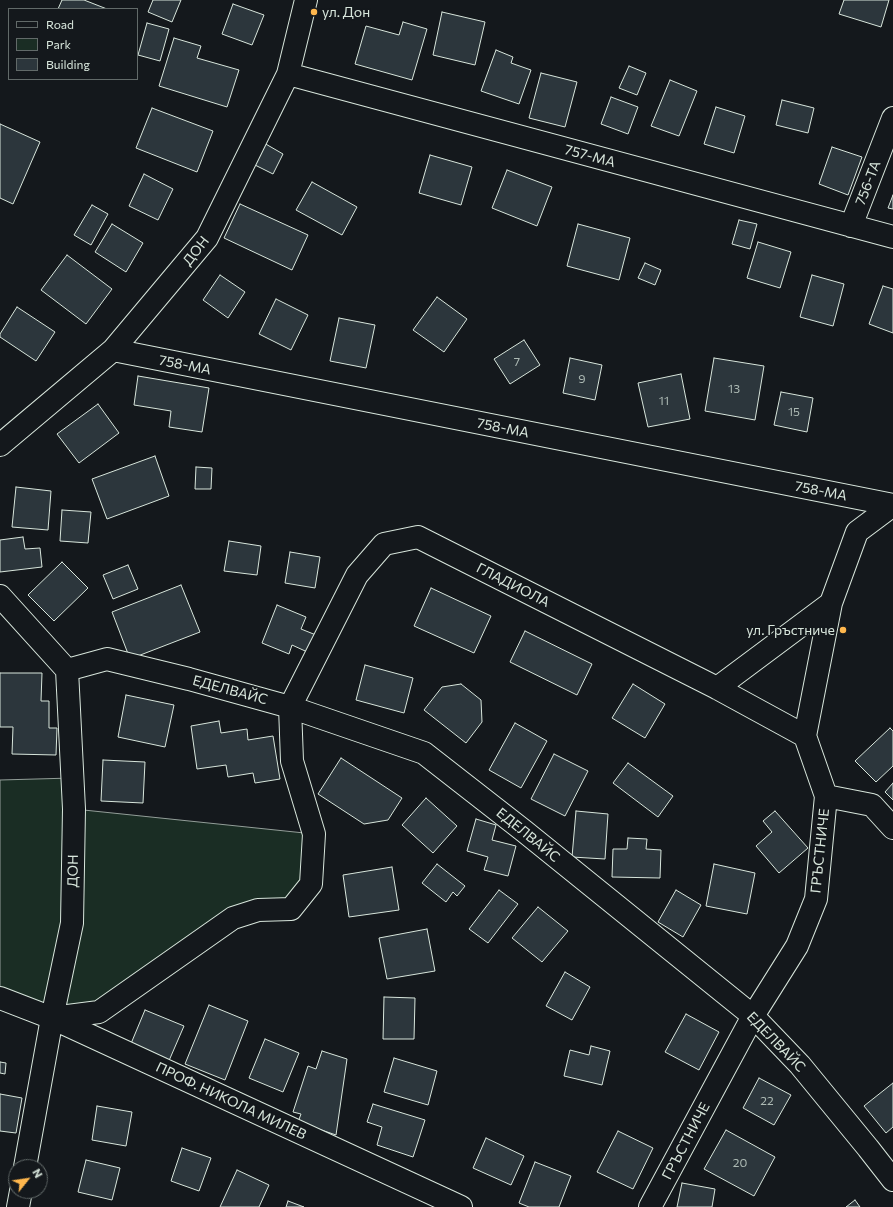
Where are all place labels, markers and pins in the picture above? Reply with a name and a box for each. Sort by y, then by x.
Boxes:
place label: ул. Дон [322,4,370,20]
marker: ул. Дон [309,7,319,17]
place label: ул. Гръстниче [746,622,835,638]
marker: ул. Гръстниче [838,625,848,635]

